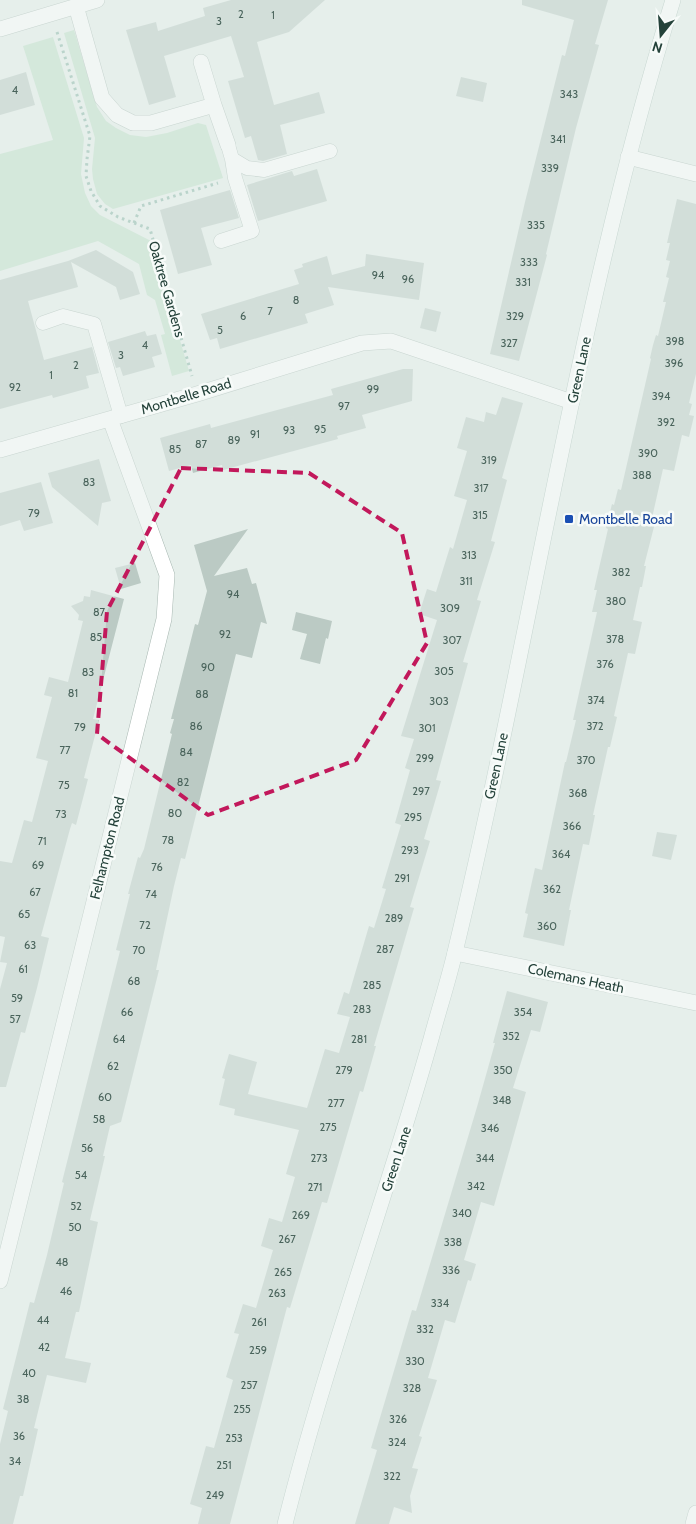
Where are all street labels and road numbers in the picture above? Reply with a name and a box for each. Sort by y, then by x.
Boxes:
street label: Oaktree Gardens [145,239,189,339]
street label: Green Lane [563,335,595,405]
street label: Montbelle Road [139,374,233,418]
street label: Green Lane [480,731,512,801]
street label: Felhampton Road [86,795,128,901]
street label: Colemans Heath [526,959,626,997]
street label: Green Lane [377,1124,415,1194]

